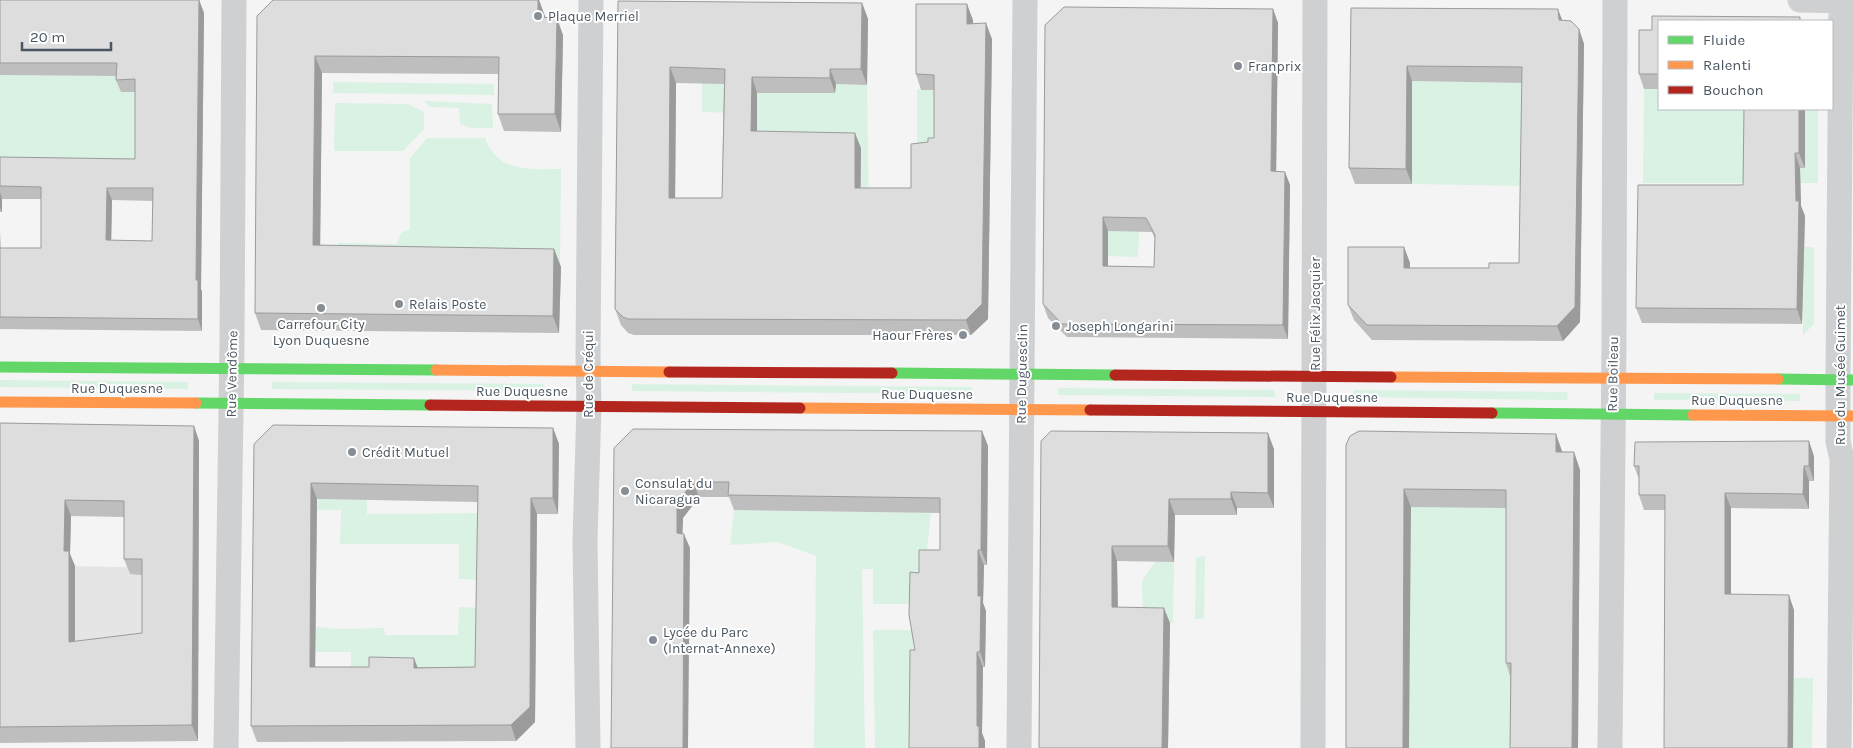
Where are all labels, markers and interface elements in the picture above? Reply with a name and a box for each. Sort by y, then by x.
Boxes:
place label: Plaque Merriel [548,8,639,25]
marker: Plaque Merriel [532,10,544,22]
scale bar [22,20,111,52]
legend [1658,20,1833,110]
text: 20 m [30,28,65,46]
text: Fluide [1703,31,1745,49]
text: Ralenti [1703,56,1752,74]
place label: Franprix [1248,58,1301,75]
marker: Franprix [1232,60,1244,72]
text: Bouchon [1703,81,1764,99]
street label: Rue Félix Jacquier [1307,256,1324,371]
place label: Relais Poste [409,296,486,313]
marker: Relais Poste [393,298,405,310]
marker: Carrefour City Lyon Duquesne [315,302,327,314]
street label: Rue du Musée Guimet [1832,305,1849,445]
place label: Carrefour City Lyon Duquesne [273,316,369,349]
place label: Joseph Longarini [1066,318,1174,335]
marker: Joseph Longarini [1050,320,1062,332]
street label: Rue Duguesclin [1013,324,1031,424]
place label: Haour Frères [872,327,953,344]
marker: Haour Frères [957,329,969,341]
street label: Rue Vendôme [223,330,241,418]
street label: Rue de Créqui [580,330,597,418]
street label: Rue Boileau [1604,336,1622,412]
street label: Rue Duquesne [71,380,163,397]
street label: Rue Duquesne [476,383,568,400]
street label: Rue Duquesne [881,386,973,403]
street label: Rue Duquesne [1286,389,1378,406]
street label: Rue Duquesne [1691,392,1783,409]
place label: Crédit Mutuel [362,444,449,461]
marker: Crédit Mutuel [346,446,358,458]
place label: Consulat du Nicaragua [635,475,713,508]
marker: Consulat du Nicaragua [619,485,631,497]
place label: Lycée du Parc (Internat-Annexe) [663,624,776,657]
marker: Lycée du Parc (Internat-Annexe) [647,634,659,646]

